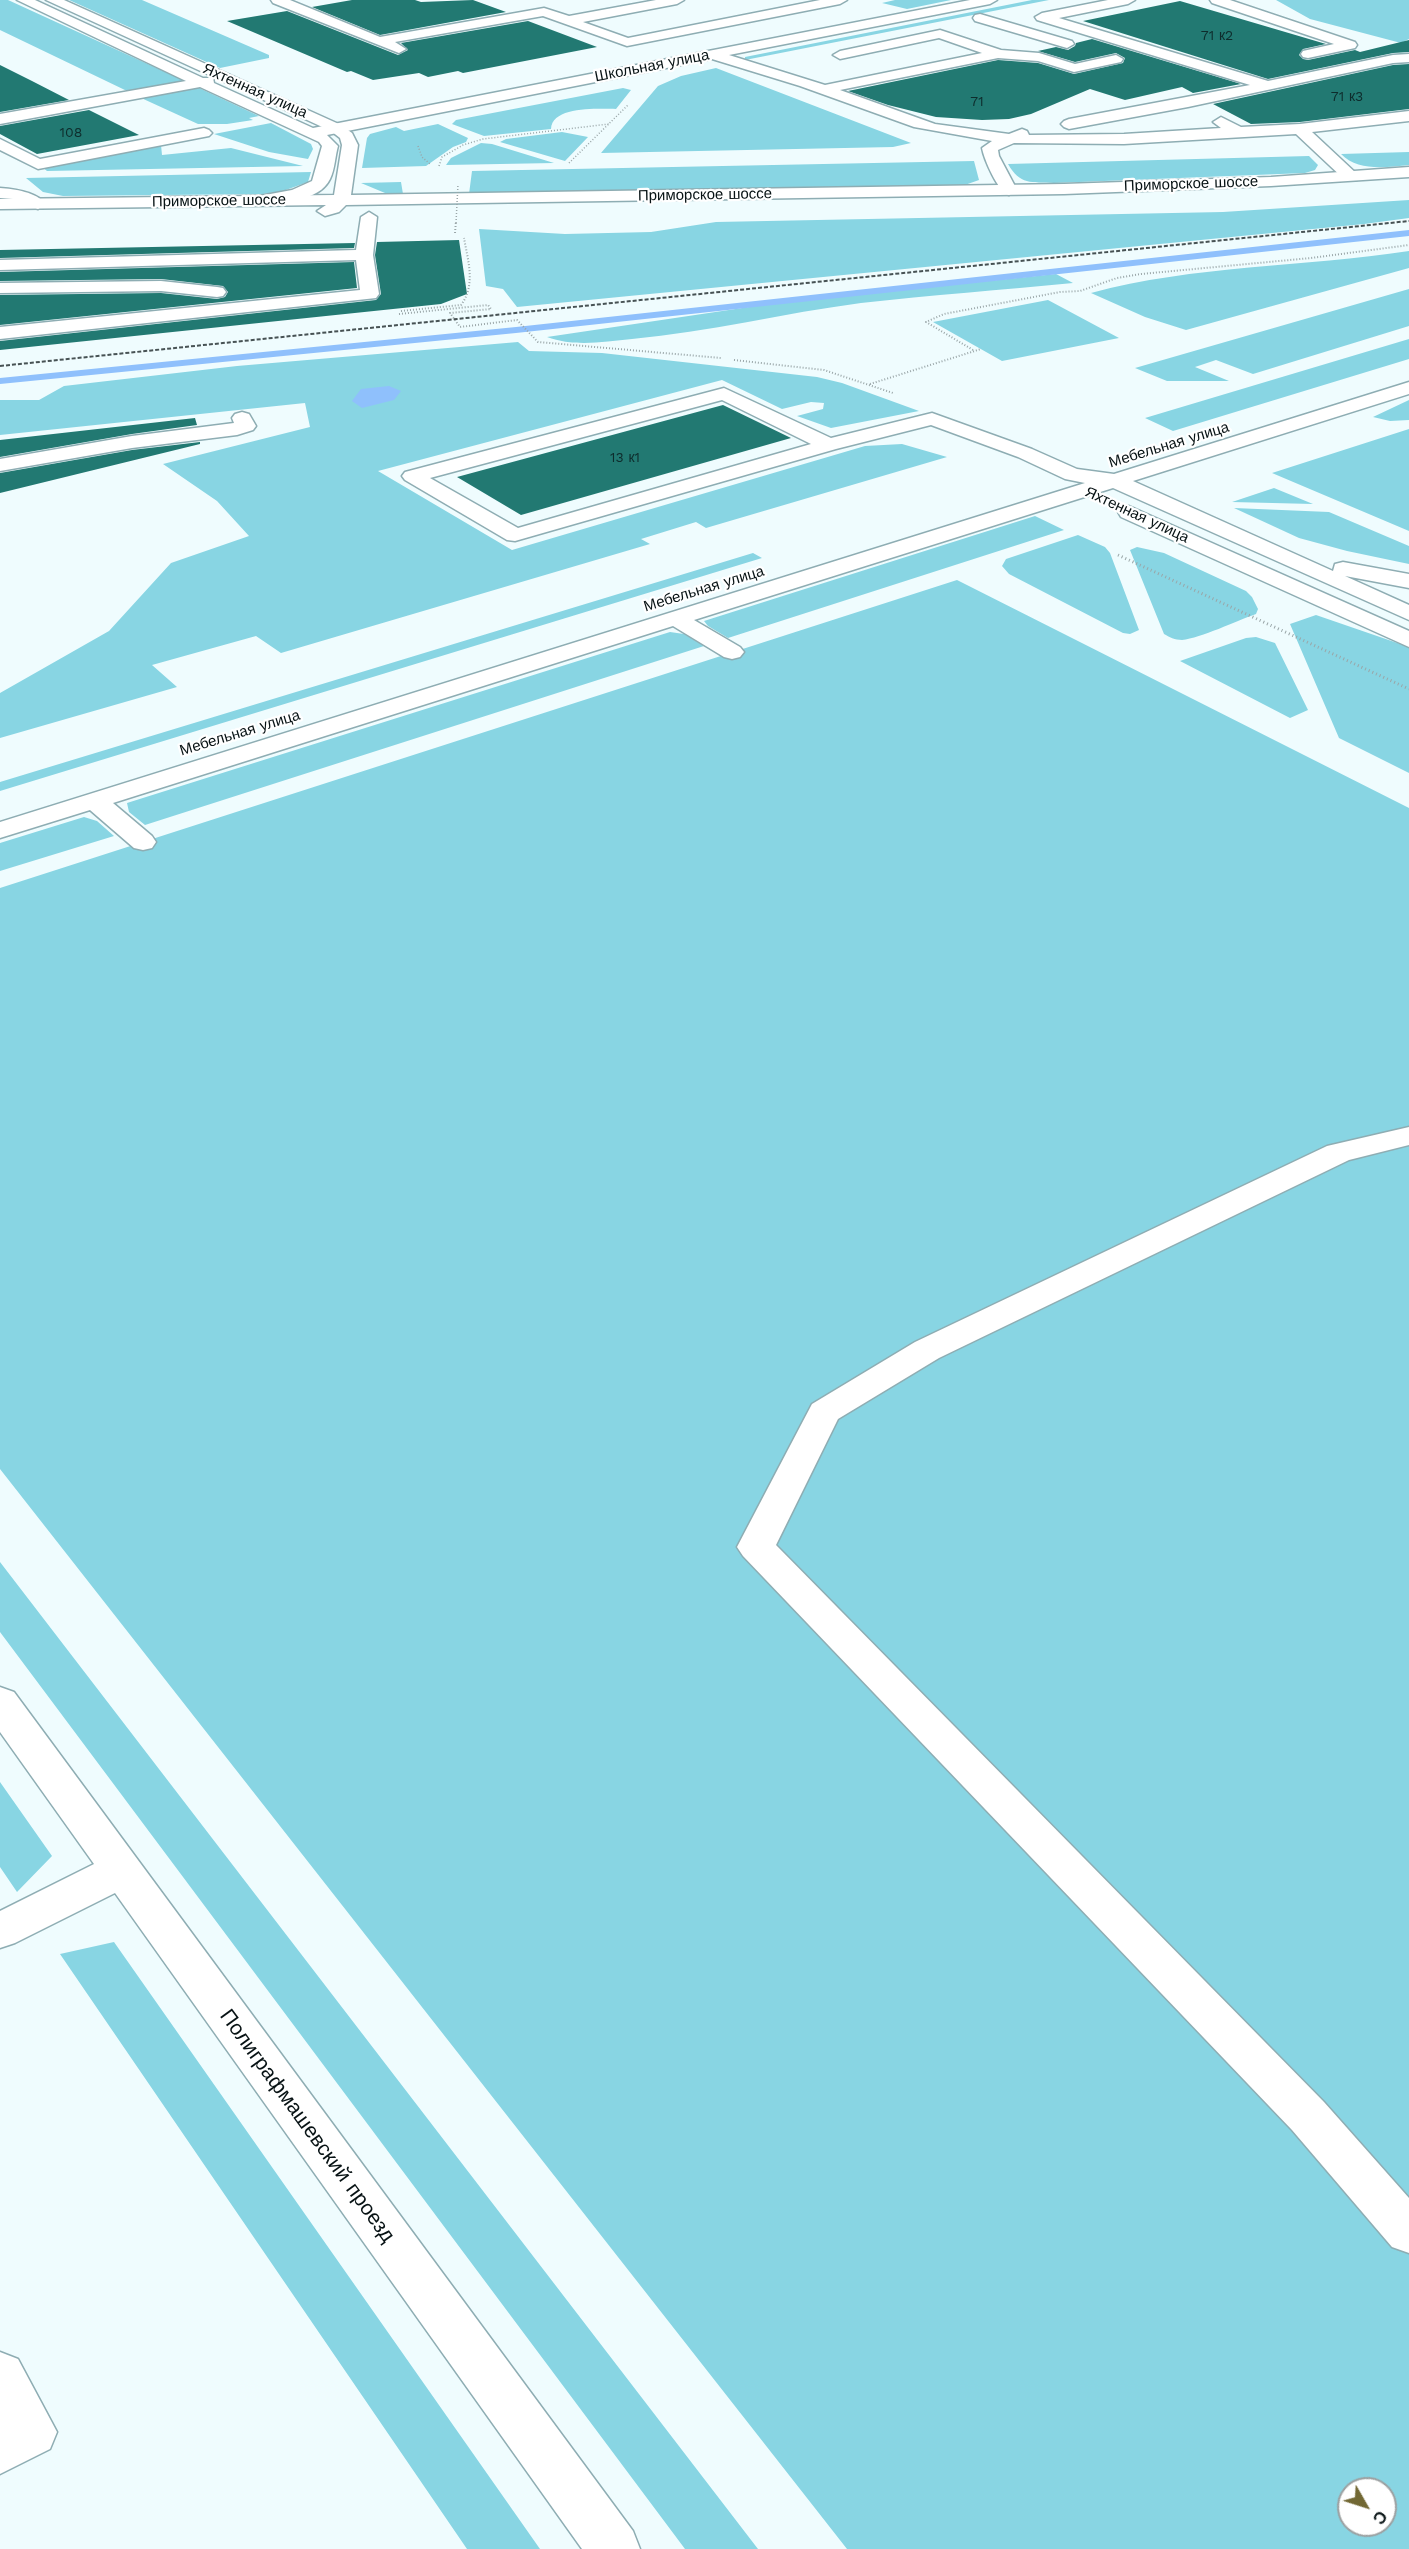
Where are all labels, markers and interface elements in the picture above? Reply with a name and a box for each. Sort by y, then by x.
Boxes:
house number: 71 к2 [1201,28,1233,44]
street label: Школьная улица [593,46,711,86]
street label: Яхтенная улица [200,60,310,122]
house number: 71 к3 [1331,89,1363,105]
house number: 71 [970,94,984,110]
house number: 108 [60,125,82,141]
street label: Приморское шоссе [1124,173,1258,195]
street label: Приморское шоссе [638,185,772,205]
street label: Приморское шоссе [152,191,286,211]
street label: Мебельная улица [1107,418,1231,472]
house number: 13 к1 [610,450,640,466]
street label: Яхтенная улица [1082,483,1192,547]
street label: Мебельная улица [642,562,766,616]
street label: Мебельная улица [178,706,302,760]
street label: Полиграфмашевский проезд [214,2005,400,2247]
north arrow [1337,2477,1397,2537]
text: С [1369,2507,1391,2528]

